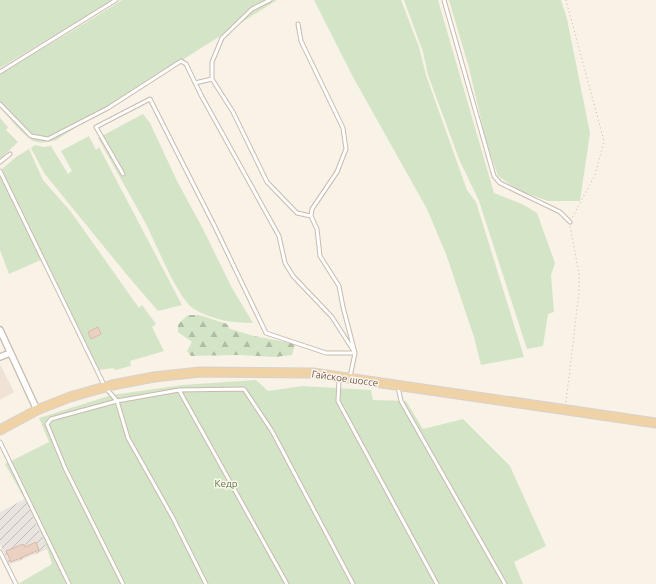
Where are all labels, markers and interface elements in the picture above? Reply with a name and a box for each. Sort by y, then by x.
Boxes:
street label: Гайское шоссе [311,368,379,389]
park label: Кедр [214,478,238,489]

